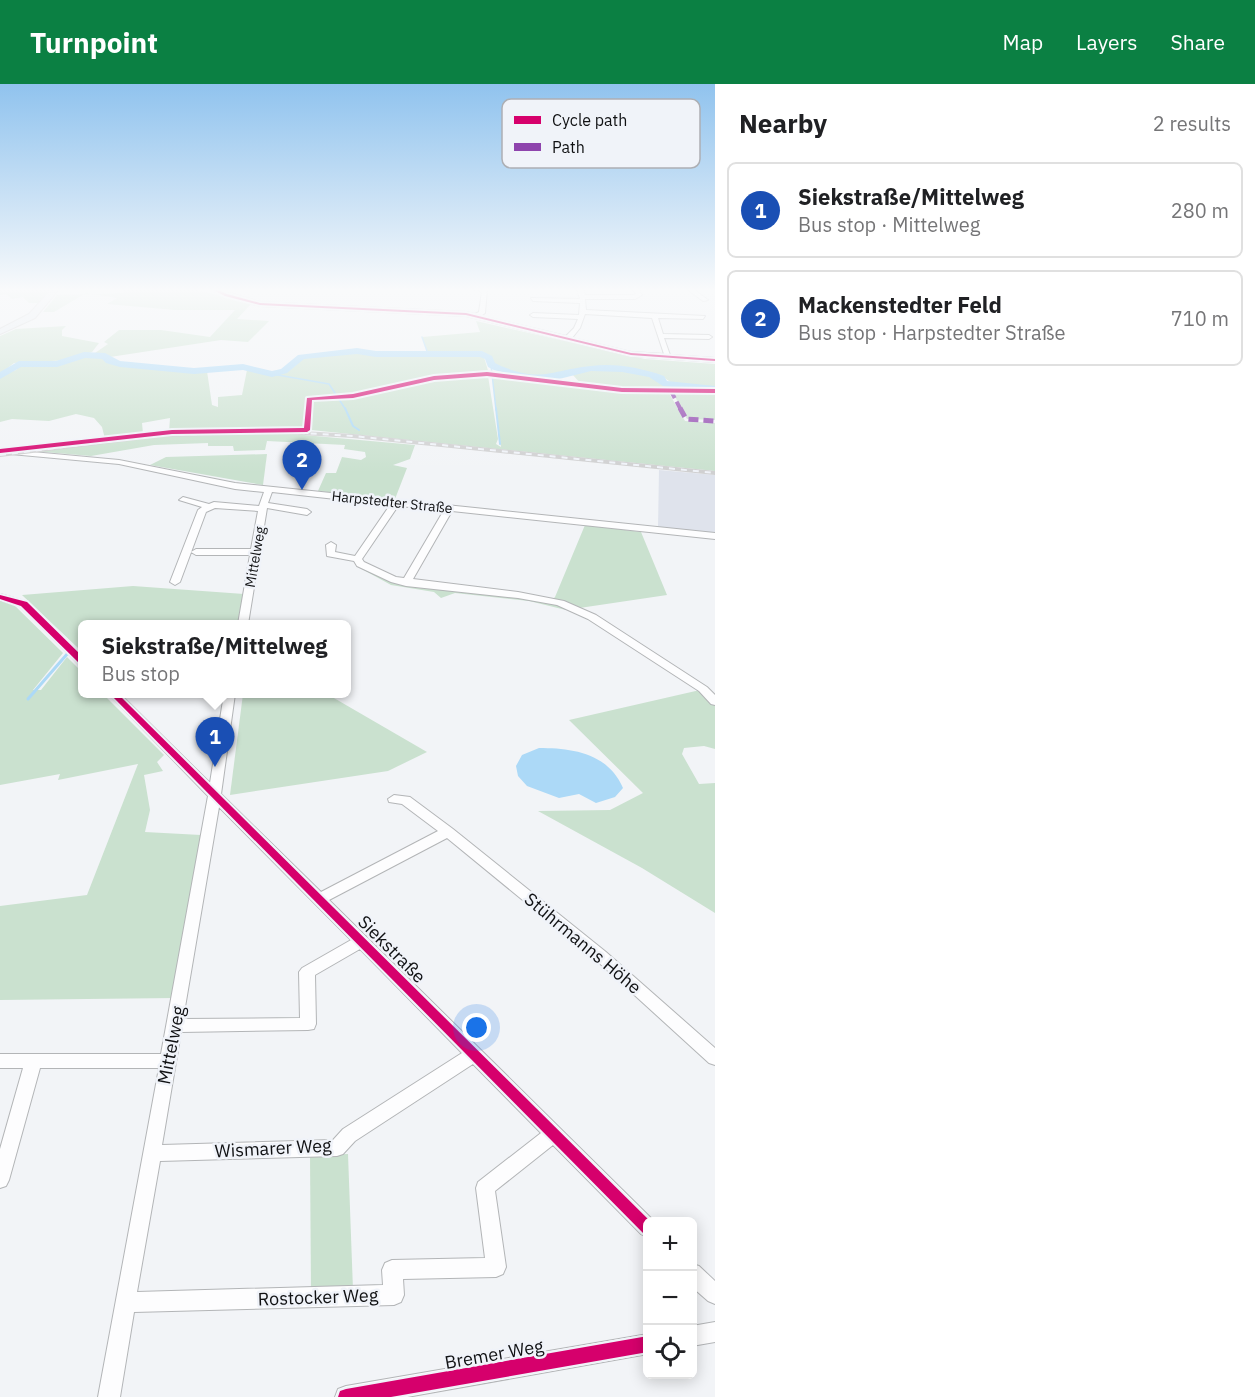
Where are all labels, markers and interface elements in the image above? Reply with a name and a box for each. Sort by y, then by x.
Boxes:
text: Turnpoint [30,24,158,61]
text: Map [1003,28,1043,56]
text: Layers [1076,28,1138,56]
text: Share [1171,28,1225,56]
legend [502,99,700,168]
text: Nearby [739,106,827,140]
text: Cycle path [552,110,627,130]
text: 2 results [1153,110,1231,137]
text: Path [552,137,585,157]
text: Siekstraße/Mittelweg [798,182,1024,211]
text: 1 [755,197,767,224]
text: 280 m [1171,197,1229,224]
text: Bus stop · Mittelweg [798,211,980,238]
text: Mackenstedter Feld [798,290,1002,319]
text: 2 [755,305,767,332]
text: 710 m [1171,305,1229,332]
text: Bus stop · Harpstedter Straße [798,319,1065,346]
pin: 2 [282,440,322,490]
street label: Harpstedter Straße [331,487,454,517]
street label: Mittelweg [241,524,269,589]
popup [78,620,351,698]
text: Siekstraße/Mittelweg [102,631,327,660]
text: Bus stop [102,660,180,687]
pin: 1 [196,718,234,767]
street label: Stührmanns Höhe [520,887,646,999]
street label: Siekstraße [353,910,431,988]
street label: Mittelweg [152,1003,190,1086]
your location [462,1013,491,1042]
street label: Wismarer Weg [214,1133,333,1163]
map controls [643,1217,697,1379]
button: + [643,1217,697,1271]
button: − [643,1271,697,1325]
street label: Rostocker Weg [257,1283,379,1311]
button: locate [643,1325,697,1379]
street label: Bremer Weg [443,1334,546,1374]

